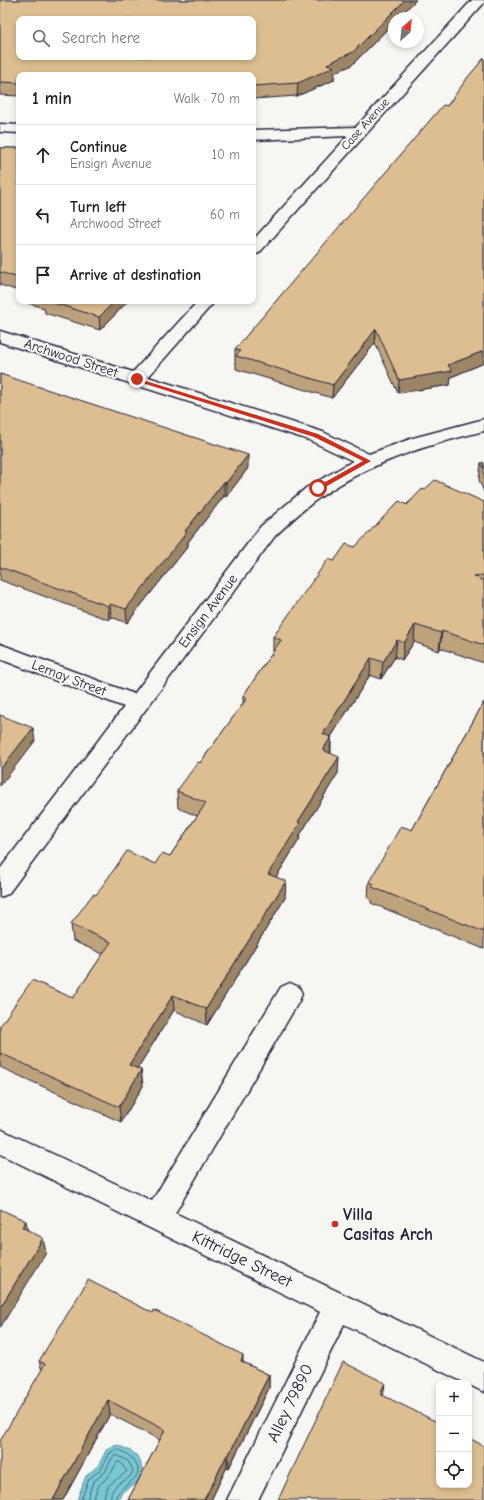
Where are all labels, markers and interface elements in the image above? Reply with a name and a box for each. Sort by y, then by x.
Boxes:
north arrow [388,12,424,48]
search box [16,16,256,60]
icon: search [30,27,52,49]
text: Search here [62,29,140,47]
text: 1 min [32,89,72,108]
text: Walk · 70 m [174,91,240,106]
street label: Case Avenue [338,95,392,153]
text: Continue [70,138,127,156]
icon: ahead [32,144,54,166]
text: 10 m [212,147,240,162]
text: Ensign Avenue [70,156,151,171]
text: Turn left [70,198,126,216]
icon: left [32,204,54,226]
text: 60 m [210,207,240,222]
text: Archwood Street [70,216,161,231]
icon: arrive [32,264,54,286]
text: Arrive at destination [70,266,201,284]
street label: Archwood Street [22,335,121,381]
route end [128,370,146,388]
route start [309,479,327,497]
street label: Ensign Avenue [175,571,241,651]
street label: Lemay Street [29,656,110,700]
place label: Villa Casitas Arch [343,1205,433,1244]
marker: Villa Casitas Arch [330,1219,340,1229]
street label: Kittridge Street [189,1227,296,1292]
street label: Alley 79890 [263,1361,317,1445]
map controls [436,1380,472,1488]
button: + [436,1380,472,1416]
button: − [436,1416,472,1452]
button: locate [436,1452,472,1488]

